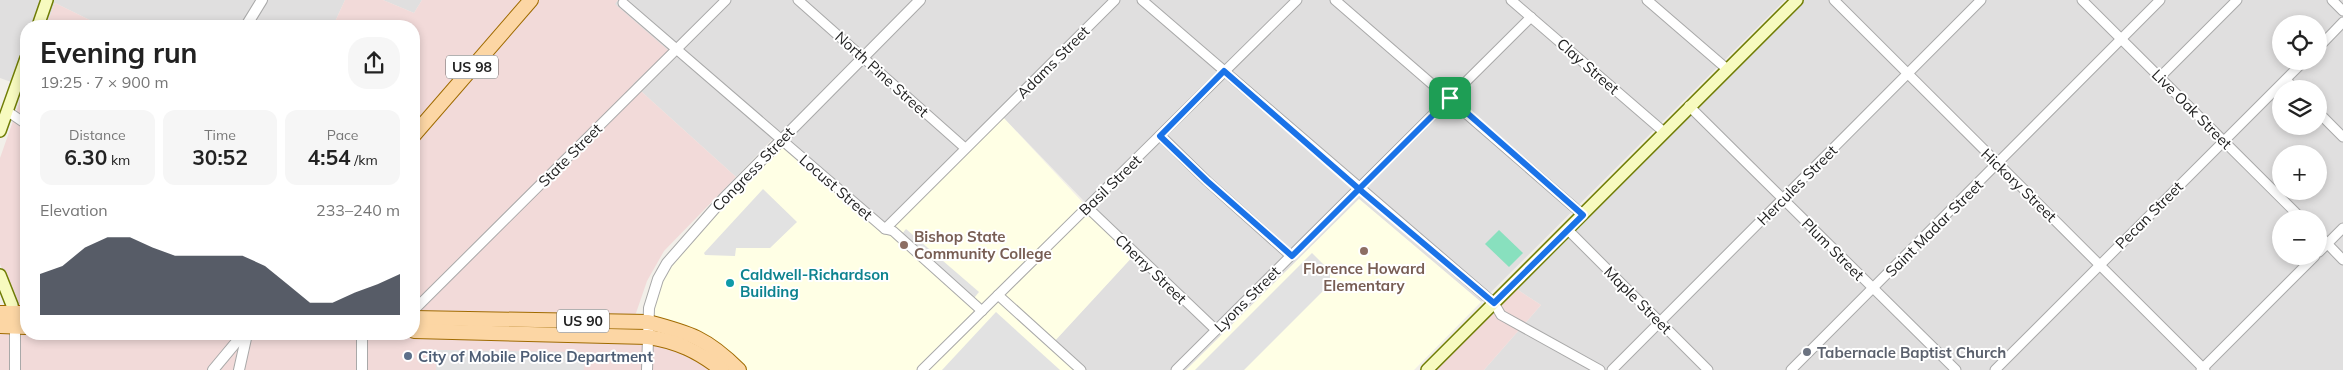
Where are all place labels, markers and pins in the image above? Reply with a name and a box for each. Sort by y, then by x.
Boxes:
pin [1429,77,1471,119]
place label: Bishop State Community College [914,227,1052,263]
marker: Bishop State Community College [898,239,910,251]
marker: Florence Howard Elementary [1358,245,1370,257]
place label: Florence Howard Elementary [1303,259,1425,295]
place label: Caldwell-Richardson Building [740,265,889,301]
marker: Caldwell-Richardson Building [724,277,736,289]
place label: Tabernacle Baptist Church [1817,343,2006,362]
marker: Tabernacle Baptist Church [1801,346,1813,358]
place label: City of Mobile Police Department [418,347,653,366]
marker: City of Mobile Police Department [402,350,414,362]

